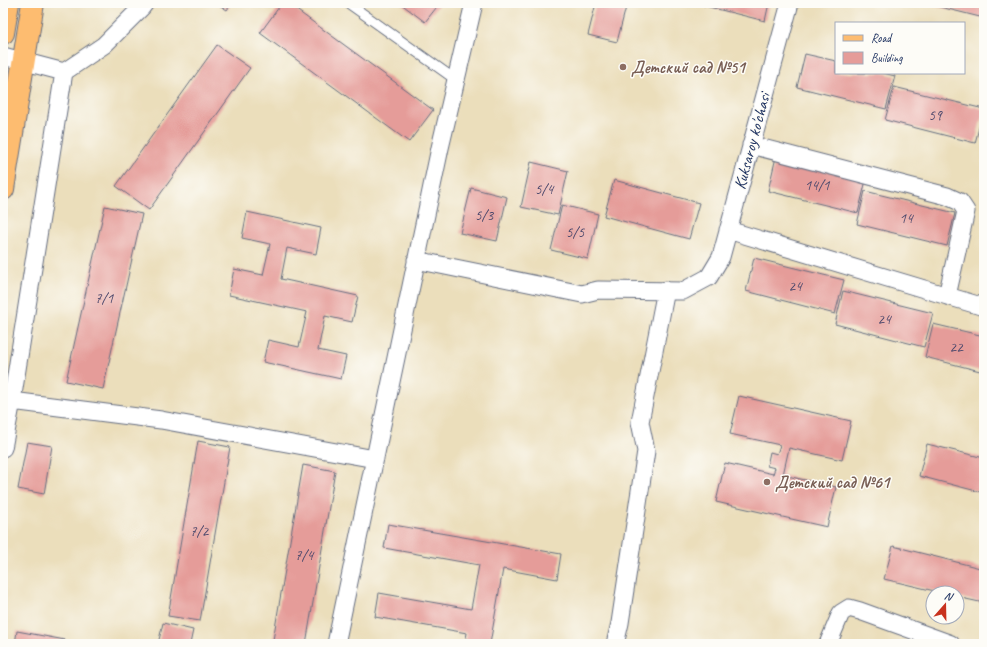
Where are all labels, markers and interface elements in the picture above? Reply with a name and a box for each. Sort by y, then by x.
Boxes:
legend [835,22,965,74]
text: Road [871,30,893,46]
text: Building [871,50,903,66]
place label: Детский сад №51 [631,57,747,78]
marker: Детский сад №51 [618,62,628,72]
street label: Kuksaroy ko'chasi [729,89,775,192]
house number: 59 [928,106,943,125]
house number: 14/1 [804,176,831,195]
house number: 5/4 [535,180,554,199]
house number: 5/3 [475,206,494,225]
house number: 14 [899,209,914,228]
house number: 5/5 [566,223,585,242]
house number: 24 [788,277,803,296]
house number: 7/1 [95,289,114,308]
house number: 24 [877,310,892,329]
house number: 22 [949,338,964,357]
place label: Детский сад №61 [775,472,892,493]
marker: Детский сад №61 [762,477,772,487]
house number: 7/2 [190,522,209,541]
house number: 7/4 [295,546,314,565]
north arrow [925,585,965,625]
text: N [943,588,956,604]

